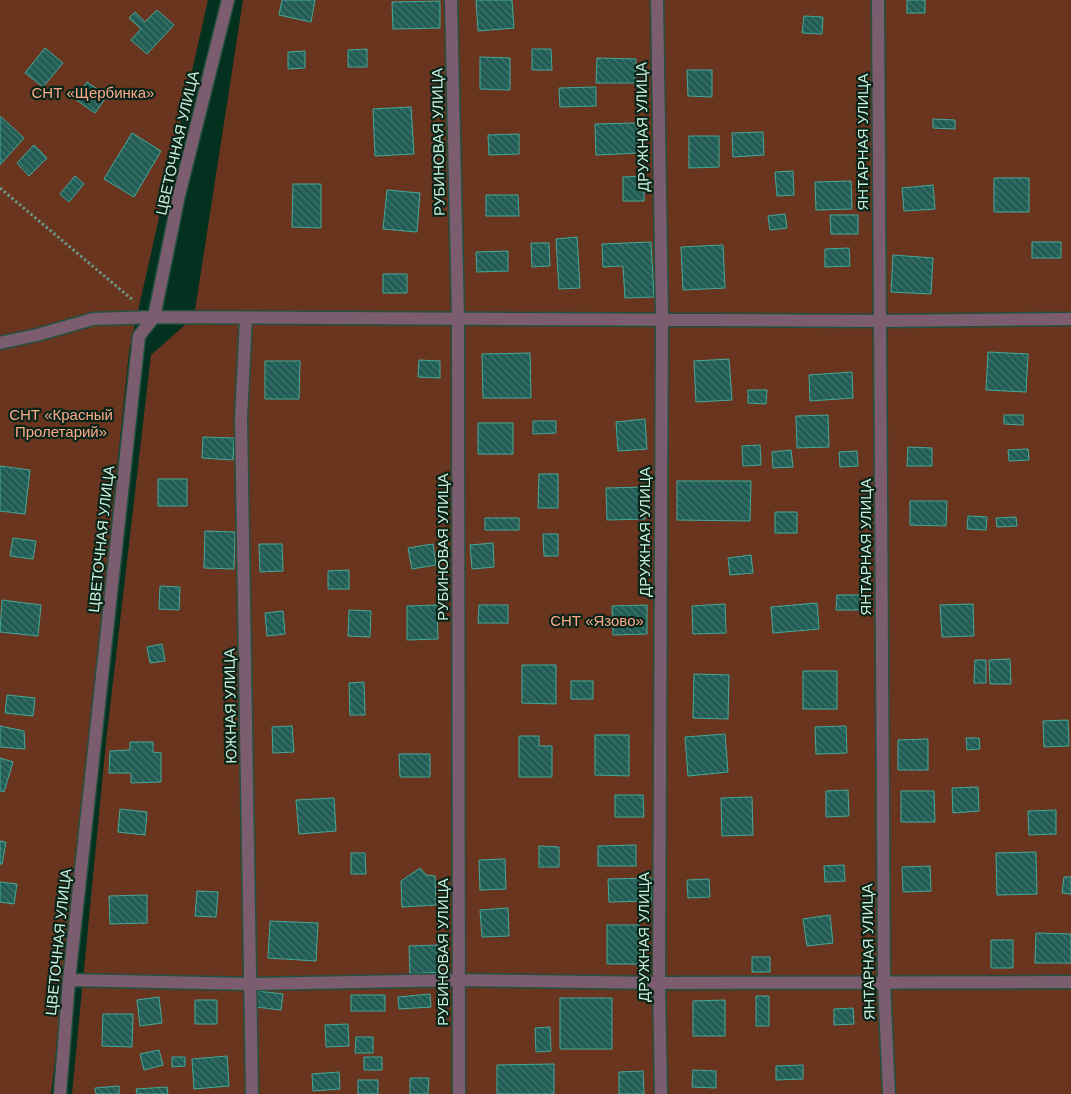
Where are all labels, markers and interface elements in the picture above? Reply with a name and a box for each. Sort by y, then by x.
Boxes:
street label: ДРУЖНАЯ УЛИЦА [632,62,652,192]
street label: РУБИНОВАЯ УЛИЦА [428,68,448,216]
street label: ЦВЕТОЧНАЯ УЛИЦА [152,69,202,217]
street label: ЯНТАРНАЯ УЛИЦА [854,74,871,210]
park label: СНТ «Щербинка» [32,84,154,101]
park label: СНТ «Красный Пролетарий» [9,406,113,440]
street label: ЦВЕТОЧНАЯ УЛИЦА [85,465,117,613]
street label: ДРУЖНАЯ УЛИЦА [636,467,653,597]
street label: РУБИНОВАЯ УЛИЦА [434,473,451,621]
street label: ЯНТАРНАЯ УЛИЦА [857,479,874,615]
park label: СНТ «Язово» [550,612,644,629]
street label: ЮЖНАЯ УЛИЦА [220,648,240,764]
street label: ЦВЕТОЧНАЯ УЛИЦА [42,868,74,1016]
street label: ДРУЖНАЯ УЛИЦА [635,872,652,1002]
street label: РУБИНОВАЯ УЛИЦА [434,878,451,1026]
street label: ЯНТАРНАЯ УЛИЦА [858,883,878,1021]

